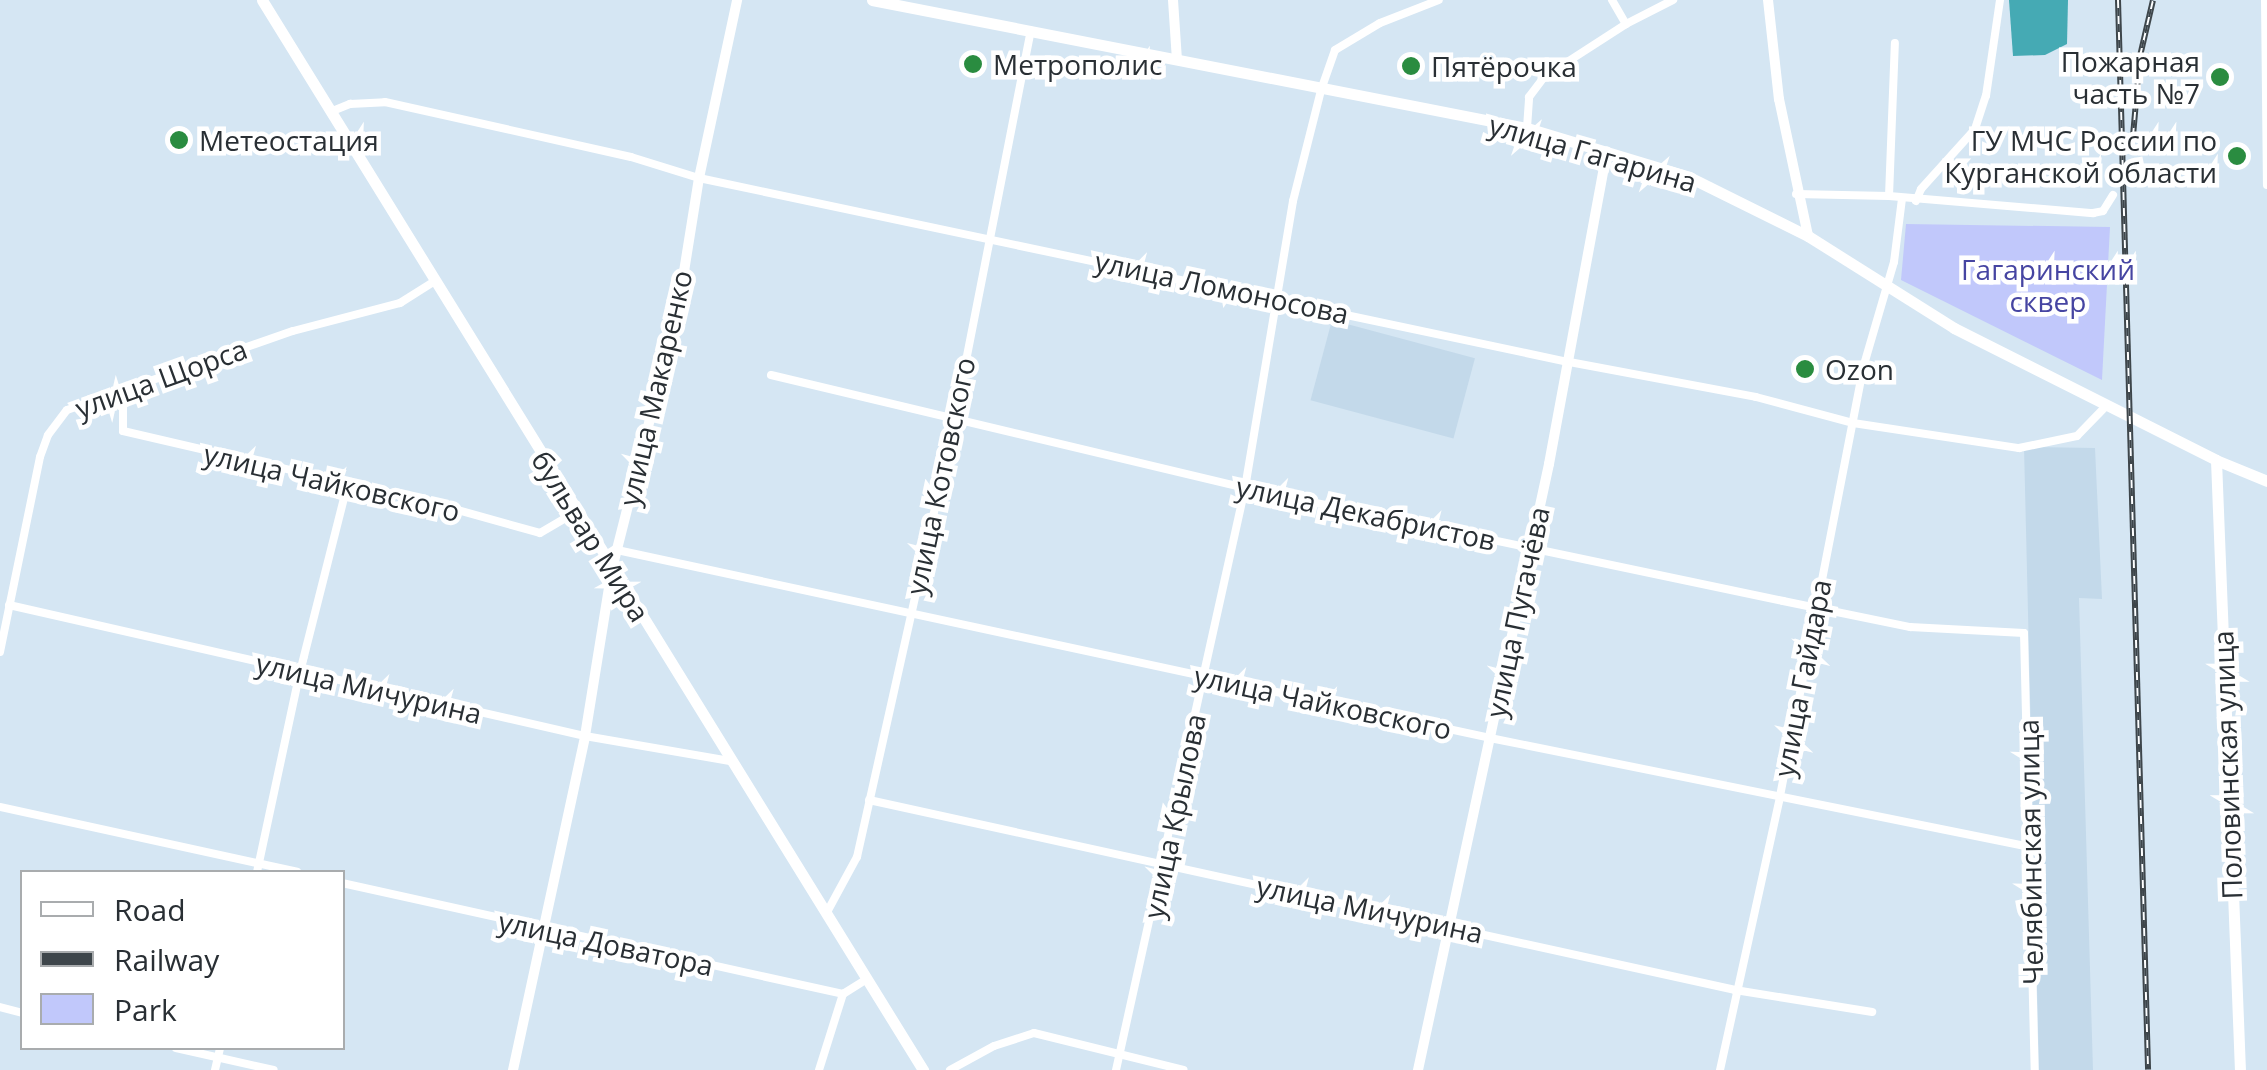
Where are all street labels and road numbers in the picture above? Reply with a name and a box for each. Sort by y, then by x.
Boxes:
street label: улица Гагарина [1485,107,1701,199]
street label: улица Ломоносова [1092,244,1352,330]
street label: улица Макаренко [612,267,698,509]
street label: улица Щорса [71,331,251,425]
street label: улица Котовского [898,354,982,598]
street label: улица Чайковского [201,436,463,528]
street label: бульвар Мира [525,444,657,628]
street label: улица Декабристов [1233,469,1499,557]
street label: улица Пугачёва [1478,504,1556,720]
street label: улица Гайдара [1766,576,1838,780]
street label: Половинская улица [2206,630,2248,900]
street label: улица Мичурина [253,646,485,730]
street label: улица Чайковского [1191,658,1455,746]
street label: улица Крылова [1136,711,1212,921]
street label: Челябинская улица [2011,719,2049,985]
street label: улица Мичурина [1254,869,1486,949]
street label: улица Доватора [496,904,716,982]

